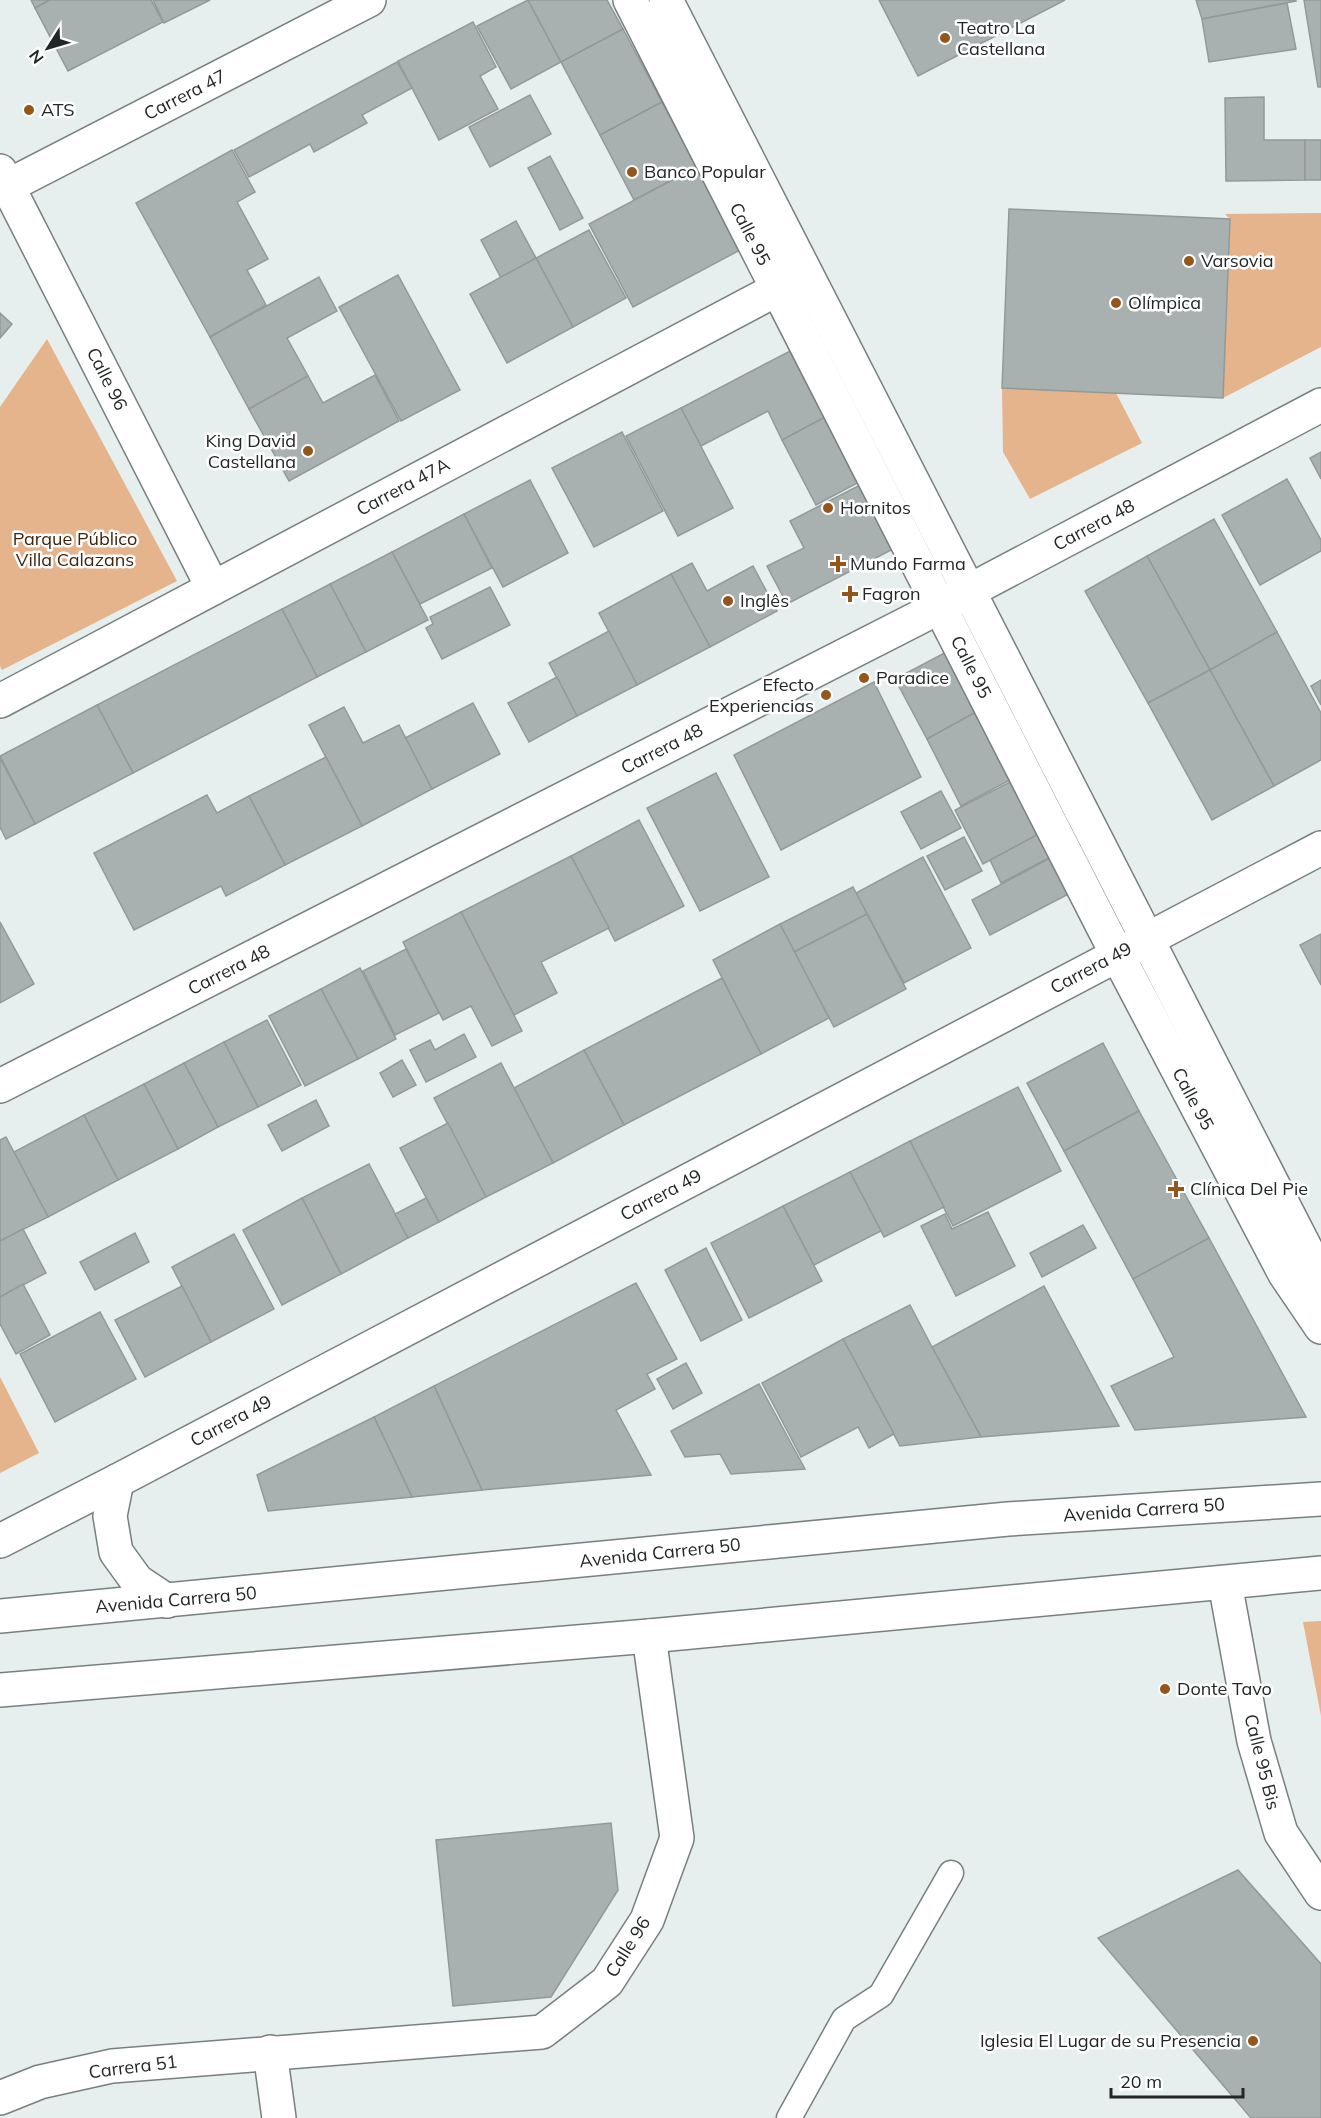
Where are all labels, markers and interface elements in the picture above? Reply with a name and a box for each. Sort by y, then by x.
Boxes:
place label: Teatro La Castellana [957,16,1045,60]
north arrow [18,18,78,78]
marker: Teatro La Castellana [938,31,952,45]
text: N [24,46,48,68]
street label: Carrera 47 [140,64,230,125]
place label: ATS [41,98,75,121]
marker: ATS [22,103,36,117]
place label: Banco Popular [644,160,766,183]
marker: Banco Popular [625,165,639,179]
street label: Calle 95 [725,198,776,269]
place label: Varsovia [1201,249,1274,272]
marker: Varsovia [1182,254,1196,268]
place label: Olímpica [1128,291,1201,314]
marker: Olímpica [1109,296,1123,310]
street label: Calle 96 [82,343,133,414]
place label: King David Castellana [205,429,296,473]
marker: King David Castellana [301,444,315,458]
street label: Carrera 47A [352,452,453,521]
street label: Carrera 48 [1049,493,1139,556]
place label: Hornitos [840,496,911,519]
marker: Hornitos [821,501,835,515]
park label: Parque Público Villa Calazans [13,527,137,571]
place label: Mundo Farma [850,552,966,575]
marker: Mundo Farma [831,557,845,571]
place label: Fagron [862,582,921,605]
marker: Fagron [843,587,857,601]
place label: Inglês [740,589,789,612]
marker: Inglês [721,594,735,608]
street label: Calle 95 [946,631,997,702]
place label: Paradice [876,666,949,689]
marker: Paradice [857,671,871,685]
place label: Efecto Experiencias [709,673,814,717]
marker: Efecto Experiencias [819,688,833,702]
street label: Carrera 48 [617,718,707,779]
street label: Carrera 49 [1046,936,1136,999]
street label: Carrera 48 [184,939,274,1000]
street label: Calle 95 [1167,1064,1220,1134]
street label: Carrera 49 [616,1163,706,1226]
place label: Clínica Del Pie [1190,1177,1308,1200]
marker: Clínica Del Pie [1167,1180,1185,1198]
street label: Carrera 49 [186,1389,276,1452]
street label: Avenida Carrera 50 [1062,1492,1226,1527]
street label: Avenida Carrera 50 [578,1533,742,1572]
street label: Avenida Carrera 50 [94,1581,258,1618]
place label: Donte Tavo [1177,1677,1272,1700]
marker: Donte Tavo [1158,1682,1172,1696]
street label: Calle 95 Bis [1240,1712,1285,1812]
street label: Calle 96 [600,1912,655,1981]
place label: Iglesia El Lugar de su Presencia [980,2029,1241,2052]
marker: Iglesia El Lugar de su Presencia [1246,2034,1260,2048]
street label: Carrera 51 [87,2050,179,2083]
scale bar [1111,2061,1243,2099]
text: 20 m [1120,2070,1162,2093]

